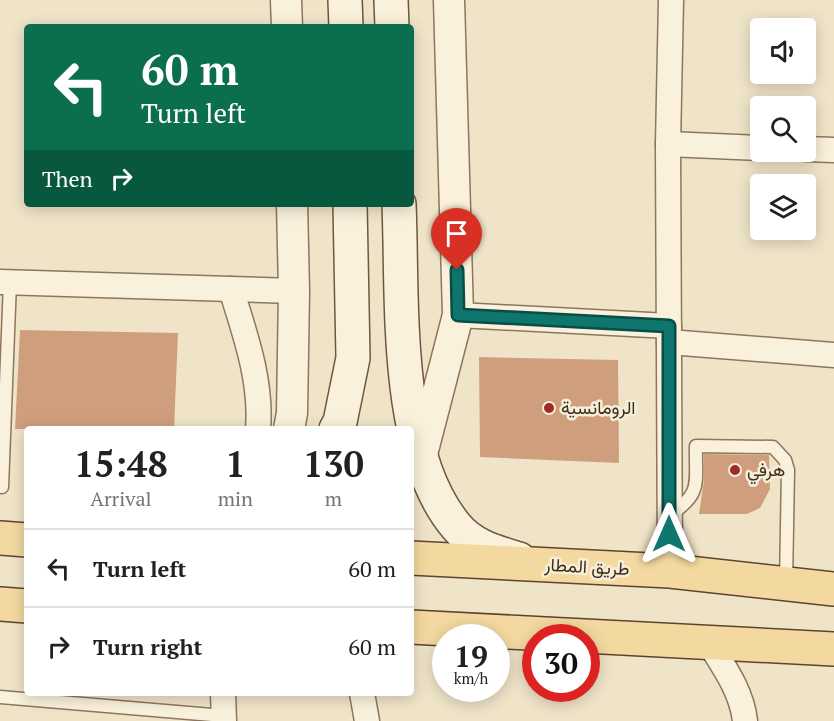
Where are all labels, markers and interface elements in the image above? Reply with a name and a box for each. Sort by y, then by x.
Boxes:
map controls [750,18,816,240]
button: sound [750,18,816,84]
text: 60 m [141,41,239,97]
icon: left [42,48,120,126]
text: Turn left [141,95,246,131]
button: search [750,96,816,162]
icon: right [105,162,138,195]
text: Then [42,164,93,193]
button: layers [750,174,816,240]
pin [431,208,482,270]
icon: arrive [440,217,473,250]
place label: الرومانسية [561,395,636,419]
marker: الرومانسية [542,401,556,415]
text: 15:48 [74,440,168,487]
text: 1 [225,440,246,487]
text: 130 [303,440,364,487]
place label: هرفي [747,457,785,485]
marker: هرفي [728,463,742,477]
text: Arrival [90,485,152,512]
text: min [218,485,253,512]
text: m [325,485,342,512]
position arrow [637,502,701,566]
icon: left [42,552,75,585]
street label: طريق المطار [543,552,630,580]
text: Turn left [93,554,186,583]
text: 60 m [348,554,396,583]
speed limit sign: 30 [522,624,600,702]
icon: right [42,630,75,663]
text: Turn right [93,632,202,661]
text: 60 m [348,632,396,661]
text: 19 [454,636,488,676]
text: km/h [454,668,488,688]

